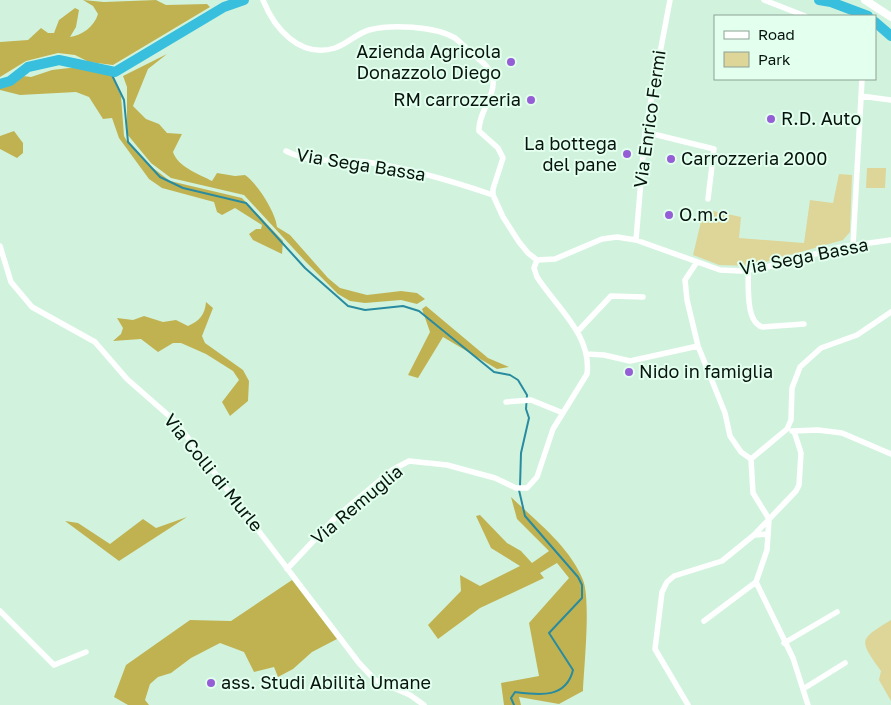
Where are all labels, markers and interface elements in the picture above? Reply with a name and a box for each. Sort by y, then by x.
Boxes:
legend [714,15,876,80]
text: Road [758,25,795,43]
place label: Azienda Agricola Donazzolo Diego [356,40,501,83]
street label: Via Enrico Fermi [628,48,670,189]
text: Park [758,50,791,68]
marker: Azienda Agricola Donazzolo Diego [505,56,517,68]
place label: RM carrozzeria [393,88,521,110]
marker: RM carrozzeria [525,94,537,106]
place label: R.D. Auto [781,107,861,129]
marker: R.D. Auto [765,113,777,125]
place label: La bottega del pane [524,132,617,175]
street label: Via Sega Bassa [295,143,427,185]
place label: Carrozzeria 2000 [681,147,827,169]
marker: La bottega del pane [621,148,633,160]
marker: Carrozzeria 2000 [665,153,677,165]
place label: O.m.c [679,203,728,225]
marker: O.m.c [663,209,675,221]
street label: Via Sega Bassa [738,233,870,279]
place label: Nido in famiglia [639,360,773,382]
marker: Nido in famiglia [623,366,635,378]
street label: Via Colli di Murle [160,409,268,536]
street label: Via Remuglia [306,460,407,549]
place label: ass. Studi Abilità Umane [221,671,431,693]
marker: ass. Studi Abilità Umane [205,677,217,689]

